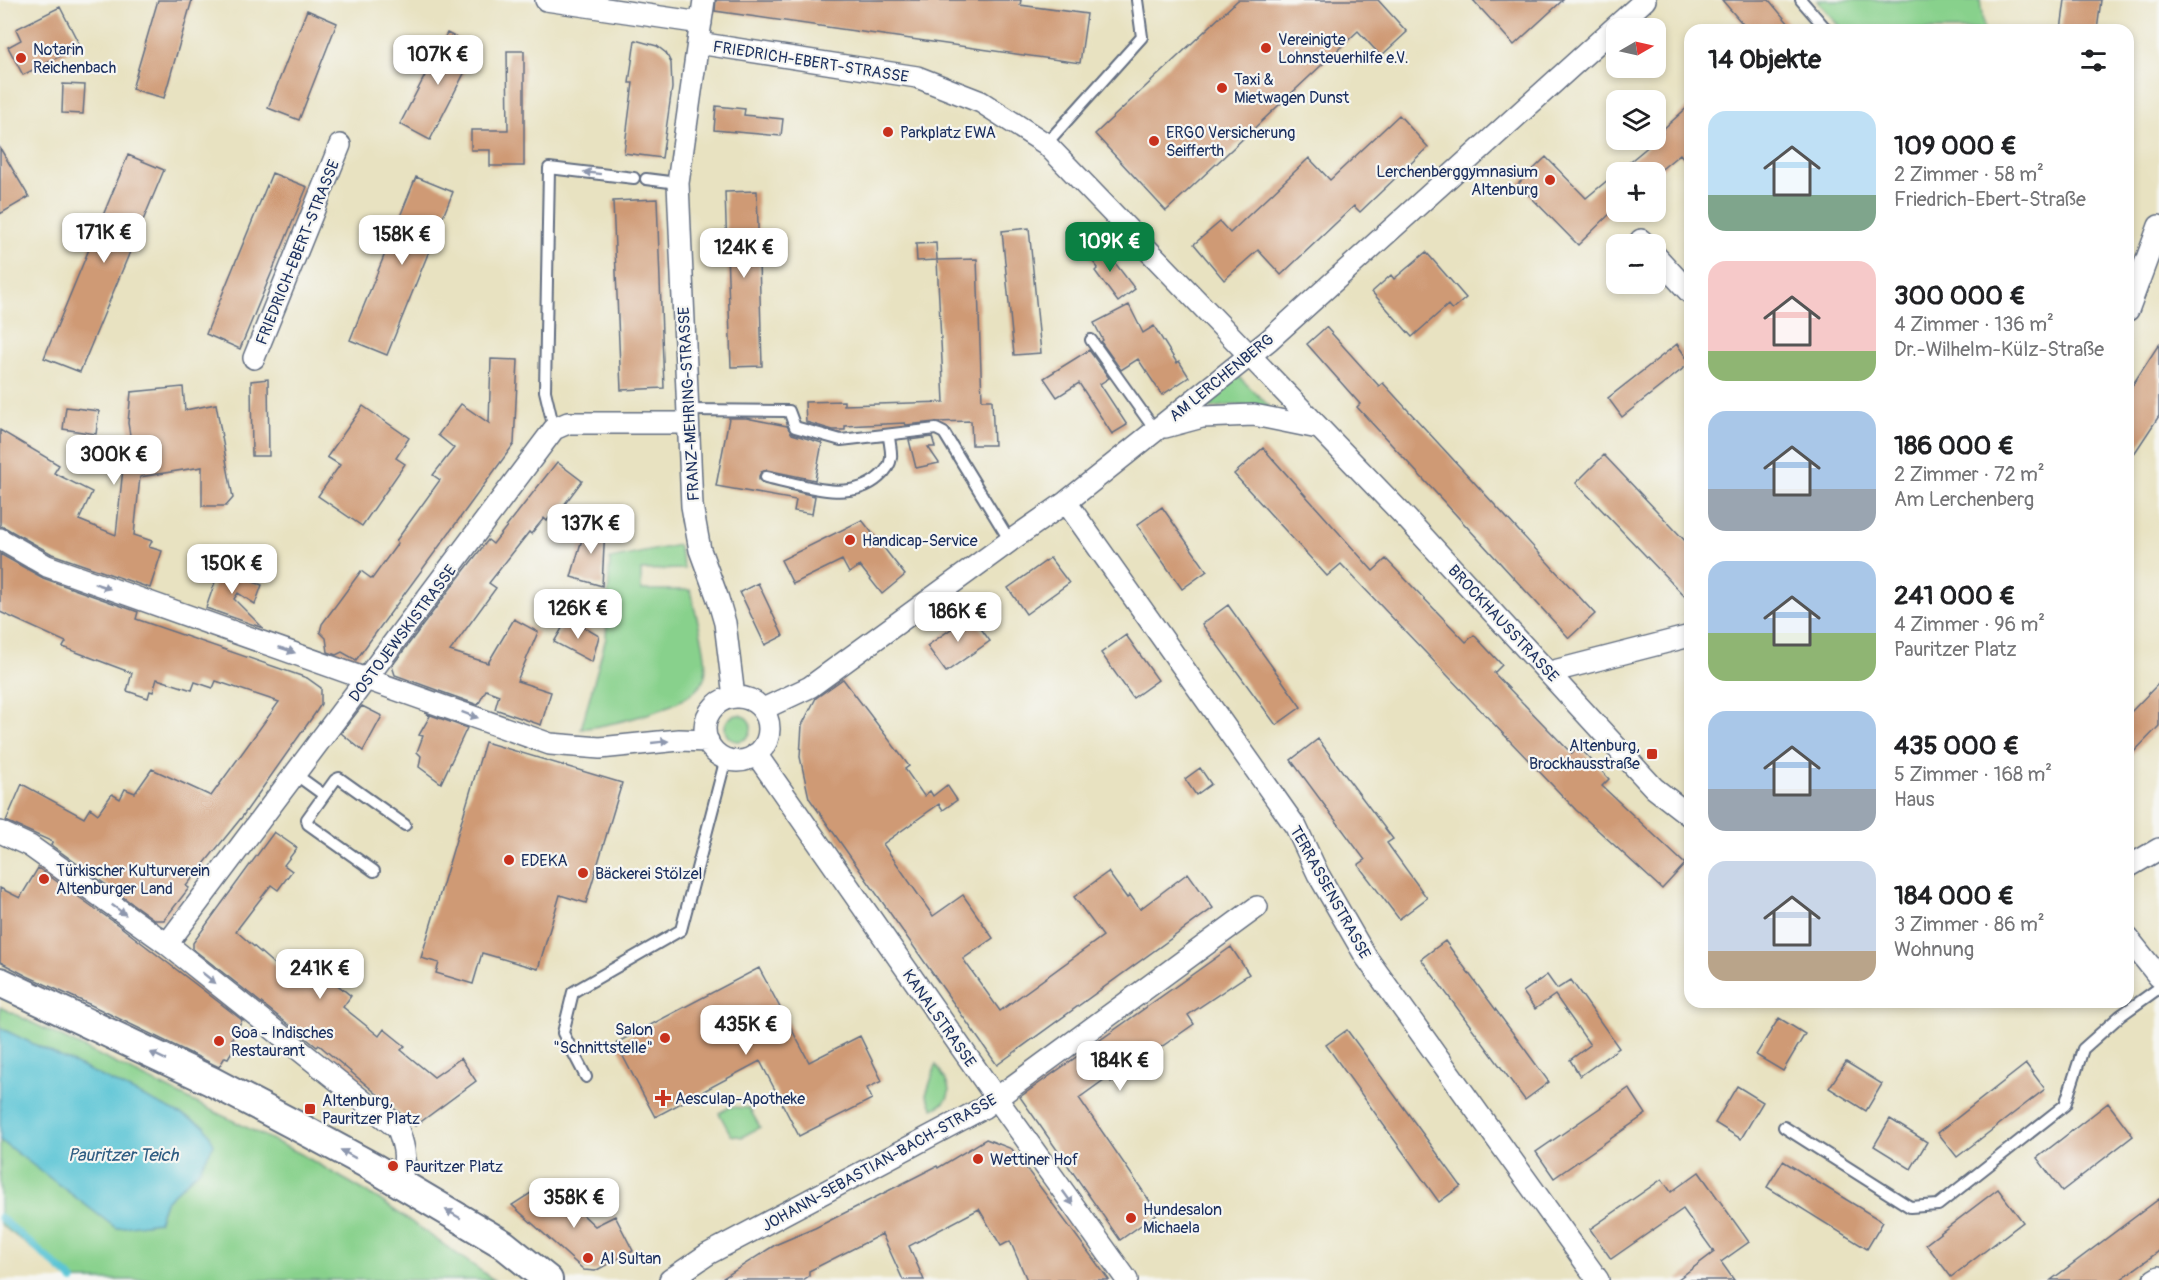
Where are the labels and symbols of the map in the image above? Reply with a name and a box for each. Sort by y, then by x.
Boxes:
north arrow [1606,18,1666,78]
place label: Vereinigte Lohnsteuerhilfe e.V. [1278,30,1408,68]
pin: 107K € [389,35,487,86]
street label: FRIEDRICH-EBERT-STRASSE [712,37,910,87]
place label: Notarin Reichenbach [33,40,116,78]
marker: Vereinigte Lohnsteuerhilfe e.V. [1259,41,1273,55]
marker: Notarin Reichenbach [14,51,28,65]
place label: Taxi & Mietwagen Dunst [1234,70,1350,108]
marker: Taxi & Mietwagen Dunst [1215,81,1229,95]
place label: Parkplatz EWA [900,123,996,143]
place label: ERGO Versicherung Seifferth [1166,123,1295,161]
marker: Parkplatz EWA [881,125,895,139]
marker: ERGO Versicherung Seifferth [1147,134,1161,148]
street label: FRIEDRICH-EBERT-STRASSE [252,157,344,348]
place label: Lerchenberggymnasium Altenburg [1376,162,1538,200]
one-way arrow [582,168,601,178]
marker: Lerchenberggymnasium Altenburg [1543,173,1557,187]
pin: 171K € [55,213,153,264]
pin: 158K € [353,215,451,266]
pin: 109K € [1061,222,1159,273]
pin: 124K € [695,228,793,279]
street label: FRANZ-MEHRING-STRASSE [674,306,704,502]
street label: AM LERCHENBERG [1165,330,1278,426]
pin: 300K € [65,435,163,486]
pin: 137K € [542,504,640,555]
place label: Handicap-Service [862,531,978,551]
marker: Handicap-Service [843,533,857,547]
pin: 150K € [183,544,281,595]
street label: DOSTOJEWSKISTRASSE [345,561,461,706]
street label: BROCKHAUSSTRASSE [1444,561,1563,687]
one-way arrow [94,581,112,591]
pin: 126K € [529,589,627,640]
pin: 186K € [909,592,1007,643]
one-way arrow [278,645,296,655]
one-way arrow [462,710,480,720]
place label: Altenburg, Brockhausstraße [1529,736,1640,774]
one-way arrow [650,737,669,747]
marker: Altenburg, Brockhausstraße [1645,747,1659,761]
street label: TERRASSENSTRASSE [1285,822,1375,963]
place label: EDEKA [521,851,568,871]
marker: EDEKA [502,853,516,867]
place label: Türkischer Kulturverein Altenburger Land [56,861,210,899]
place label: Bäckerei Stölzel [595,864,702,884]
marker: Bäckerei Stölzel [576,866,590,880]
marker: Türkischer Kulturverein Altenburger Land [37,872,51,886]
one-way arrow [112,903,127,915]
pin: 241K € [271,949,369,1000]
street label: KANALSTRASSE [898,966,980,1071]
one-way arrow [201,971,216,983]
pin: 435K € [697,1005,795,1056]
place label: Salon "Schnittstelle" [553,1020,653,1058]
place label: Goa - Indisches Restaurant [231,1023,333,1061]
marker: Salon "Schnittstelle" [658,1031,672,1045]
marker: Goa - Indisches Restaurant [212,1034,226,1048]
pin: 184K € [1071,1041,1169,1092]
one-way arrow [149,1052,166,1061]
place label: Aesculap-Apotheke [675,1089,805,1109]
street label: JOHANN-SEBASTIAN-BACH-STRASSE [758,1090,1001,1236]
place label: Altenburg, Pauritzer Platz [322,1091,420,1129]
marker: Aesculap-Apotheke [656,1091,670,1105]
marker: Altenburg, Pauritzer Platz [303,1102,317,1116]
water label: Pauritzer Teich [68,1144,180,1167]
one-way arrow [339,1149,356,1159]
place label: Wettiner Hof [990,1150,1079,1170]
marker: Wettiner Hof [971,1152,985,1166]
place label: Pauritzer Platz [405,1157,503,1177]
marker: Pauritzer Platz [386,1159,400,1173]
pin: 358K € [525,1178,623,1229]
one-way arrow [1061,1190,1073,1205]
place label: Hundesalon Michaela [1143,1200,1222,1238]
one-way arrow [444,1209,461,1219]
marker: Hundesalon Michaela [1124,1211,1138,1225]
place label: Al Sultan [600,1249,661,1269]
marker: Al Sultan [581,1251,595,1265]

